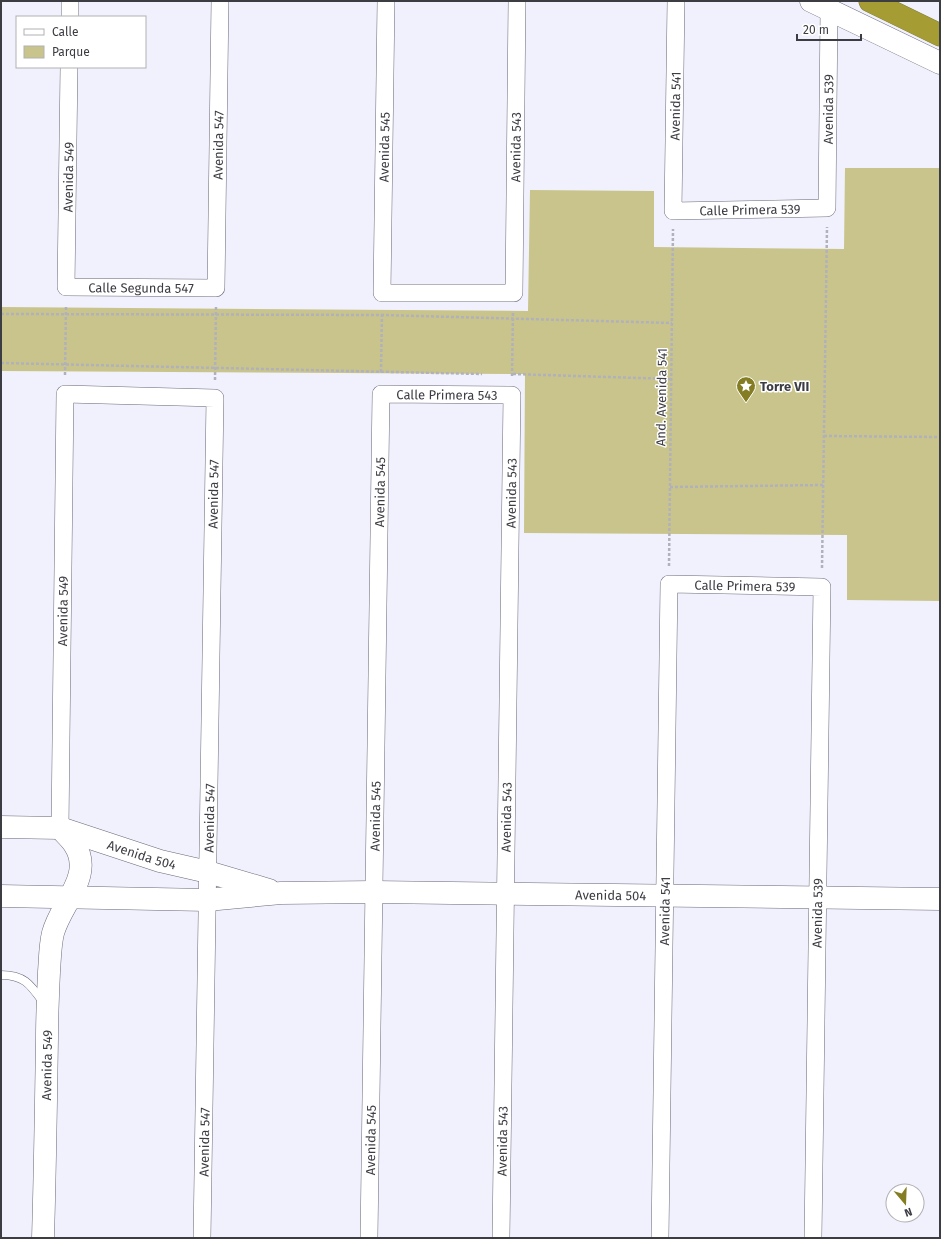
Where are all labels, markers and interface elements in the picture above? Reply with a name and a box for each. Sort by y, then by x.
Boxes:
legend [16,16,146,68]
scale bar [797,16,861,42]
text: 20 m [803,23,829,37]
text: Calle [52,25,79,39]
text: Parque [52,45,90,59]
street label: Avenida 541 [667,72,684,141]
street label: Avenida 539 [821,74,836,144]
street label: Avenida 547 [211,110,226,180]
street label: Avenida 545 [376,112,393,182]
street label: Avenida 543 [508,112,524,182]
street label: Avenida 549 [60,141,77,212]
street label: Calle Primera 539 [699,202,801,218]
street label: Calle Segunda 547 [88,280,194,296]
street label: And. Avenida 541 [653,348,670,446]
place icon: Torre VII [735,375,757,403]
place label: Torre VII [760,379,809,394]
street label: Calle Primera 543 [396,387,498,403]
street label: Avenida 545 [372,457,388,527]
street label: Avenida 543 [503,458,520,528]
street label: Avenida 547 [205,459,222,529]
street label: Avenida 549 [55,576,71,646]
street label: Calle Primera 539 [694,577,796,594]
street label: Avenida 545 [368,781,383,851]
street label: Avenida 543 [498,782,515,852]
street label: Avenida 547 [201,783,218,853]
street label: Avenida 504 [105,837,178,872]
street label: Avenida 541 [657,877,673,946]
street label: Avenida 539 [809,878,826,948]
street label: Avenida 504 [575,887,646,903]
street label: Avenida 549 [39,1030,55,1101]
street label: Avenida 545 [363,1105,379,1175]
street label: Avenida 543 [494,1106,511,1176]
street label: Avenida 547 [196,1107,213,1177]
north arrow [885,1183,925,1223]
text: N [903,1205,914,1219]

